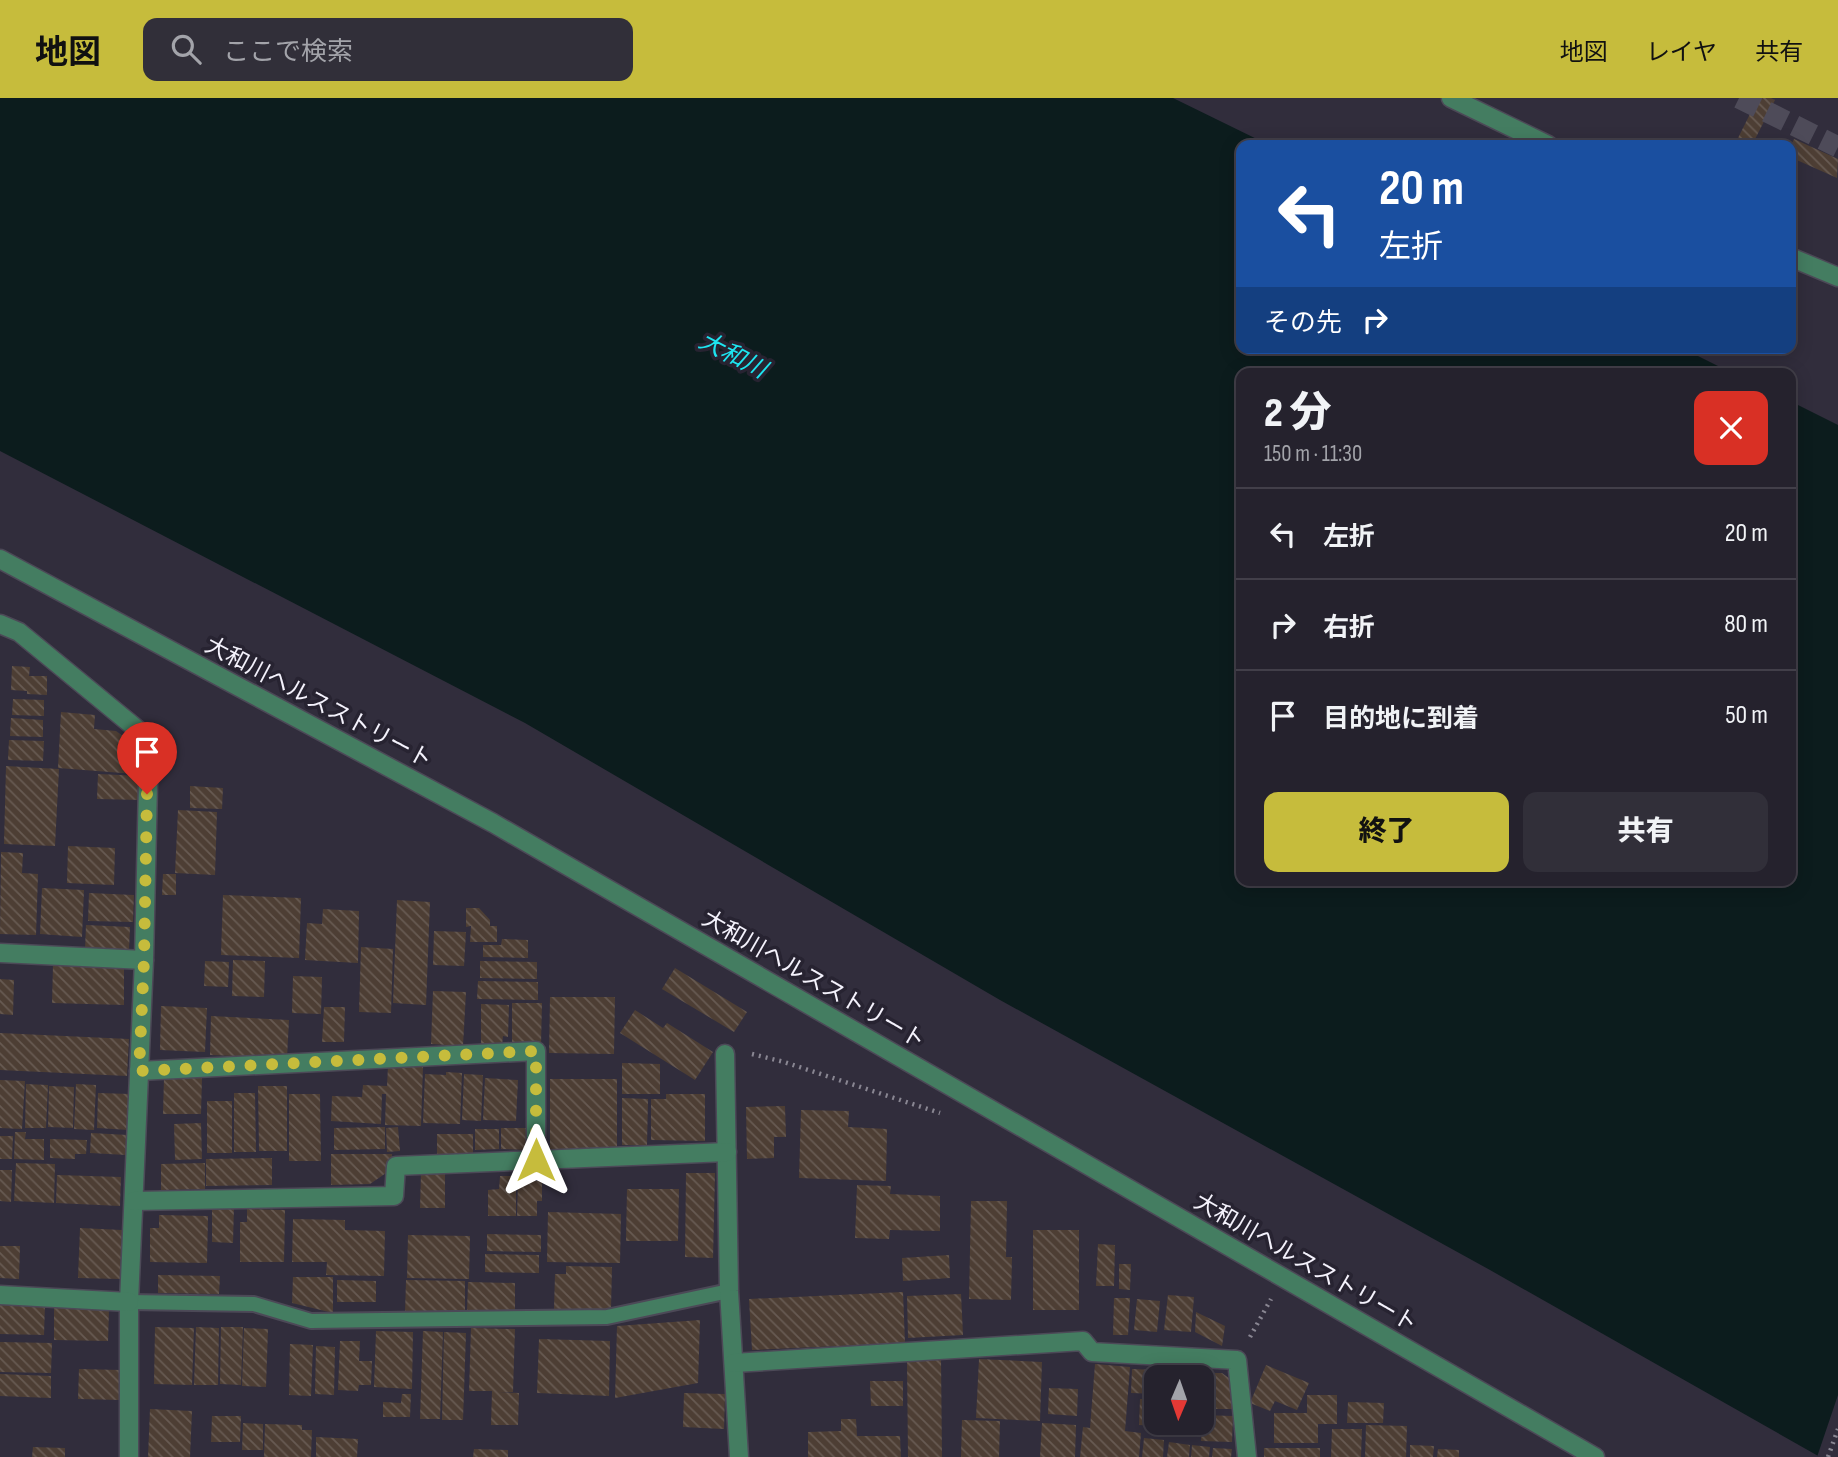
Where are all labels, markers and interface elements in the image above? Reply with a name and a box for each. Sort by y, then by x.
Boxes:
search box [143,18,633,81]
icon: search [167,30,205,68]
text: 地図 [35,33,101,73]
text: ここで検索 [223,37,353,68]
text: 地図 [1560,38,1608,67]
text: レイヤ [1646,38,1717,67]
text: 共有 [1755,38,1803,67]
text: 20 m [1379,160,1464,219]
icon: left [1264,168,1355,259]
text: 左折 [1379,228,1443,267]
icon: right [1356,301,1394,339]
text: その先 [1264,308,1342,339]
water label: 大和川 [694,326,774,386]
text: 2 分 [1264,388,1331,439]
button: close [1694,391,1768,465]
text: 150 m · 11:30 [1264,440,1362,468]
icon: left [1264,515,1302,553]
text: 20 m [1725,518,1768,549]
text: 左折 [1323,522,1375,553]
icon: right [1264,606,1302,644]
text: 80 m [1724,609,1768,640]
text: 右折 [1323,613,1375,644]
street label: 大和川ヘルスストリート [200,631,437,775]
icon: arrive [1264,697,1302,735]
text: 50 m [1725,700,1768,731]
text: 目的地に到着 [1323,704,1479,735]
pin [117,722,177,794]
icon: arrive [128,733,166,771]
button: 終了 [1264,792,1509,872]
button: 共有 [1523,792,1768,872]
street label: 大和川ヘルスストリート [697,904,930,1055]
position arrow [499,1123,573,1197]
street label: 大和川ヘルスストリート [1189,1187,1422,1338]
north arrow [1144,1365,1214,1435]
map controls [1144,1365,1214,1435]

